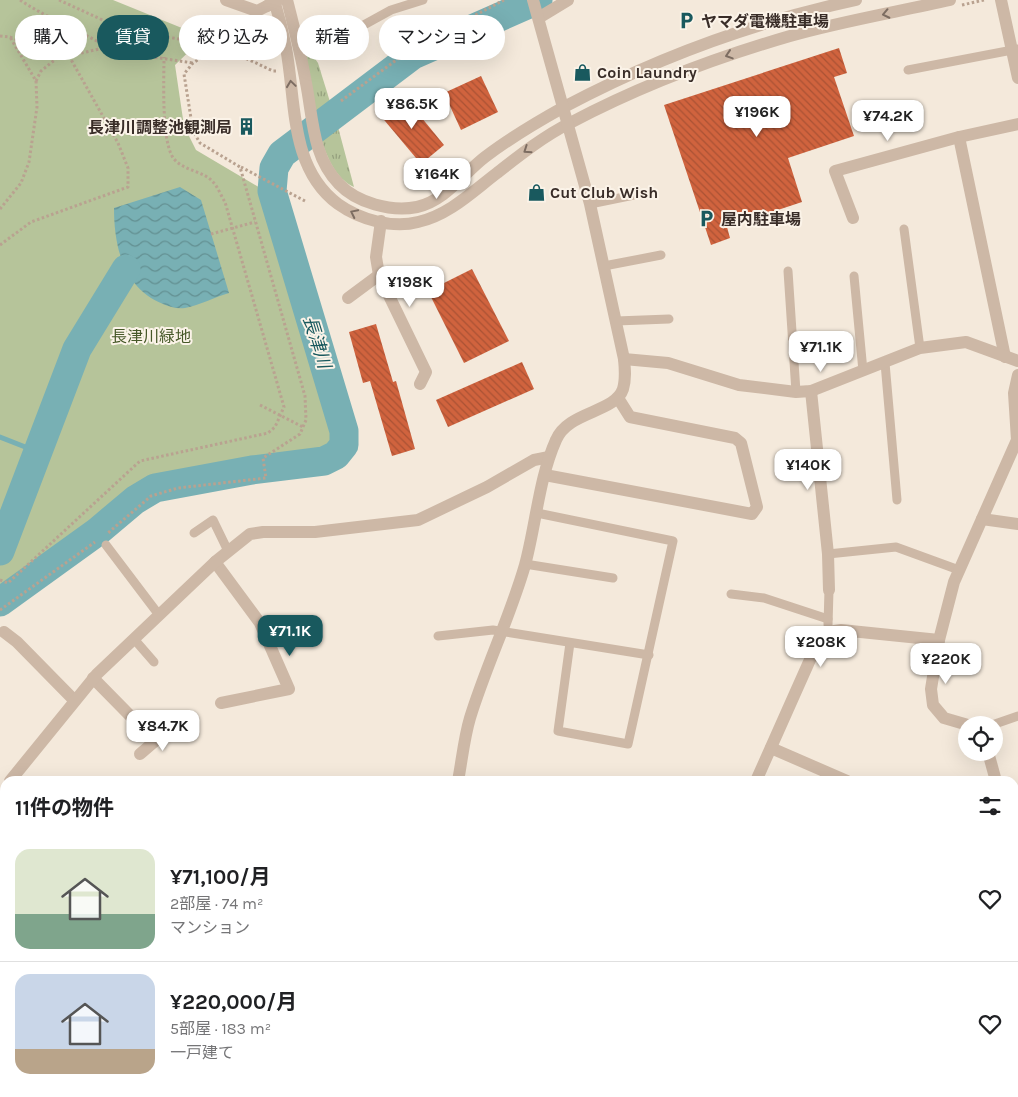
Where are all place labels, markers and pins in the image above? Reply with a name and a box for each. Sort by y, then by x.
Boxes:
parking icon: ヤマダ電機駐車場 [677,11,697,31]
place label: ヤマダ電機駐車場 [701,12,829,31]
shop icon: Coin Laundry [573,62,593,82]
place label: Coin Laundry [597,63,697,82]
pin: ¥86.5K [371,88,453,130]
pin: ¥196K [722,96,792,138]
pin: ¥74.2K [847,100,929,142]
building icon: 長津川調整池観測局 [236,117,256,137]
place label: 長津川調整池観測局 [88,118,232,137]
pin: ¥164K [402,158,472,200]
shop icon: Cut Club Wish [526,182,546,202]
place label: Cut Club Wish [550,183,658,202]
parking icon: 屋内駐車場 [697,209,717,229]
place label: 屋内駐車場 [721,210,801,229]
pin: ¥198K [375,266,445,308]
pin: ¥71.1K [780,330,862,373]
pin: ¥140K [773,448,843,491]
pin: ¥71.1K [249,614,331,657]
pin: ¥208K [786,626,856,668]
pin: ¥220K [911,642,981,685]
pin: ¥84.7K [122,710,204,752]

